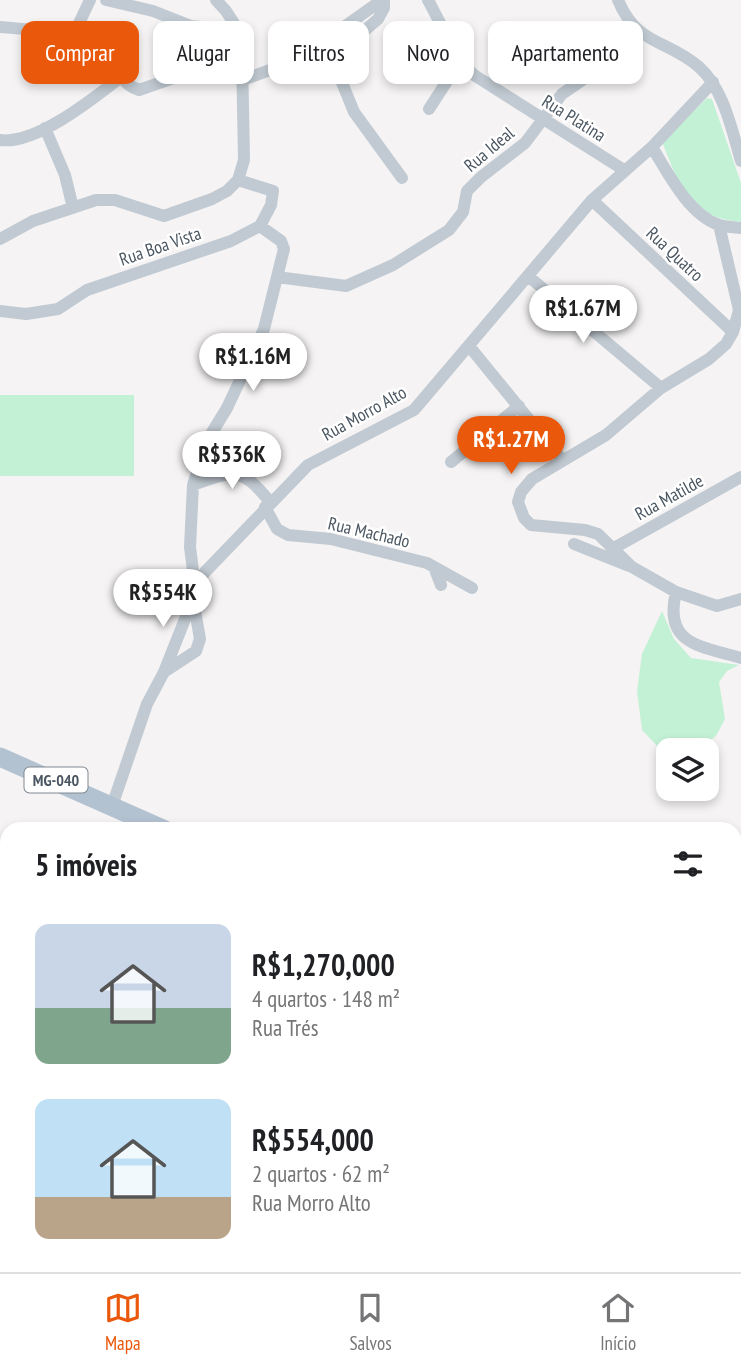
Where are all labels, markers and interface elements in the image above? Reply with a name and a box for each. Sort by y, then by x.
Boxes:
chip: Comprar [21,21,139,84]
chip: Alugar [153,21,254,84]
chip: Filtros [268,21,369,84]
chip: Novo [383,21,474,84]
chip: Apartamento [488,21,643,84]
street label: Rua Platina [538,89,610,147]
street label: Rua Ideal [459,121,519,177]
street label: Rua Boa Vista [116,221,204,271]
street label: Rua Quatro [642,222,709,286]
pin: R$1.67M [518,286,648,345]
text: R$1.67M [545,293,621,322]
pin: R$1.16M [188,334,318,393]
text: R$1.16M [215,341,291,370]
street label: Rua Morro Alto [318,380,410,446]
pin: R$1.27M [446,416,576,476]
text: R$1.27M [473,424,549,453]
pin: R$536K [175,432,289,491]
text: R$536K [198,439,266,468]
street label: Rua Matilde [631,469,707,525]
street label: Rua Machado [326,511,412,553]
pin: R$554K [106,570,220,629]
text: R$554K [129,577,197,606]
map controls [656,738,719,801]
button: layers [656,738,719,801]
road number: MG-040 [24,768,88,792]
text: 5 imóveis [35,845,137,884]
icon: filters [669,845,707,883]
text: R$1,270,000 [252,945,395,984]
icon: home [91,952,175,1036]
text: 4 quartos · 148 m² [252,984,400,1013]
text: Rua Trés [252,1013,318,1042]
text: R$554,000 [252,1120,374,1159]
icon: home [91,1127,175,1211]
text: 2 quartos · 62 m² [252,1159,390,1188]
text: Rua Morro Alto [252,1188,371,1217]
tab: Mapa [104,1289,142,1355]
tab: Salvos [349,1289,392,1355]
tab: Início [599,1289,637,1355]

